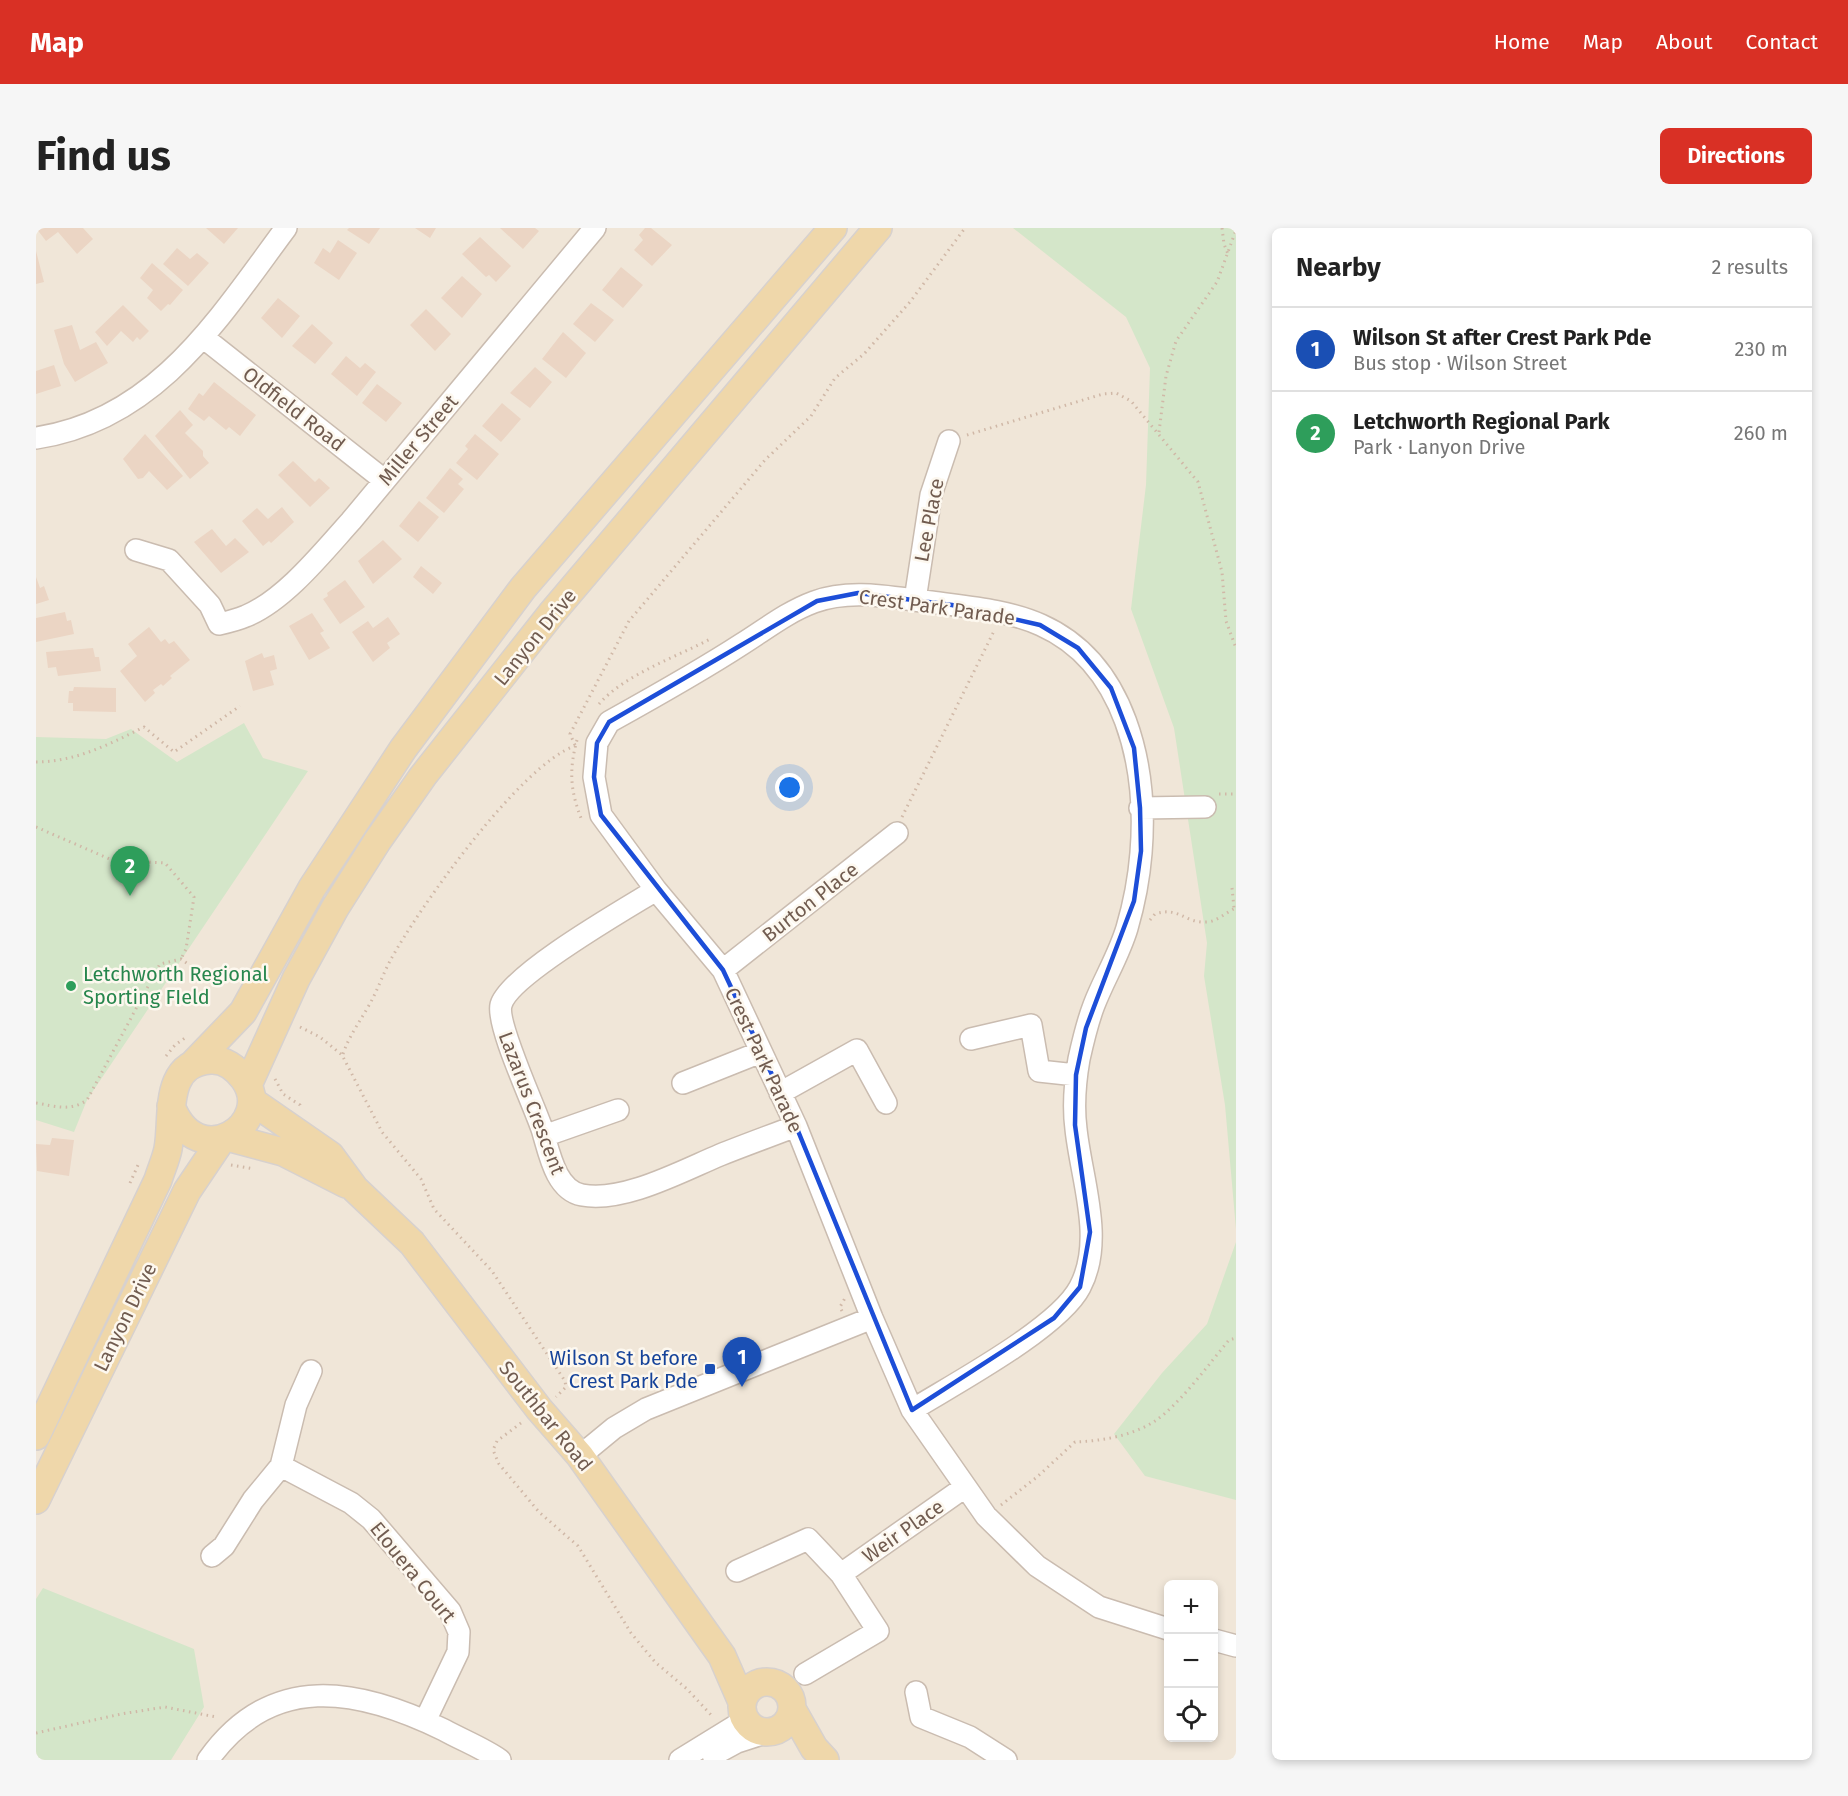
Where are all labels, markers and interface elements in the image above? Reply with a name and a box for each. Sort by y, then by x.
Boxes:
text: Map [30,26,84,59]
text: Home [1494,29,1550,55]
text: Map [1583,29,1623,55]
text: About [1656,29,1713,55]
text: Contact [1746,29,1818,55]
button: Directions [1660,128,1812,184]
text: Find us [36,131,171,181]
text: Nearby [1296,252,1381,283]
text: 2 results [1711,255,1788,279]
text: Wilson St after Crest Park Pde [1353,324,1651,351]
text: 1 [1311,337,1320,361]
text: 230 m [1735,337,1788,361]
text: Bus stop · Wilson Street [1353,351,1567,375]
street label: Oldfield Road [238,362,350,456]
street label: Miller Street [373,389,463,490]
text: Letchworth Regional Park [1353,408,1610,435]
text: 2 [1310,421,1321,445]
text: 260 m [1734,421,1788,445]
text: Park · Lanyon Drive [1353,435,1525,459]
street label: Lee Place [909,476,949,564]
street label: Lanyon Drive [489,584,581,690]
street label: Crest Park Parade [857,584,1017,630]
your location [775,773,804,802]
pin: 2 [110,846,149,896]
street label: Burton Place [757,857,863,947]
place label: Letchworth Regional Sporting FIeld [83,962,268,1009]
marker: Letchworth Regional Sporting FIeld [64,979,78,993]
street label: Crest Park Parade [720,984,808,1136]
street label: Lazarus Crescent [494,1028,571,1179]
street label: Lanyon Drive [88,1259,162,1375]
pin: 1 [722,1338,762,1387]
place label: Wilson St before Crest Park Pde [550,1346,698,1393]
street label: Southbar Road [494,1356,598,1476]
marker: Wilson St before Crest Park Pde [703,1362,717,1376]
street label: Weir Place [858,1494,948,1568]
street label: Elouera Court [365,1517,461,1628]
map controls [1164,1580,1218,1742]
button: + [1164,1580,1218,1634]
button: − [1164,1634,1218,1688]
button: locate [1164,1688,1218,1742]

